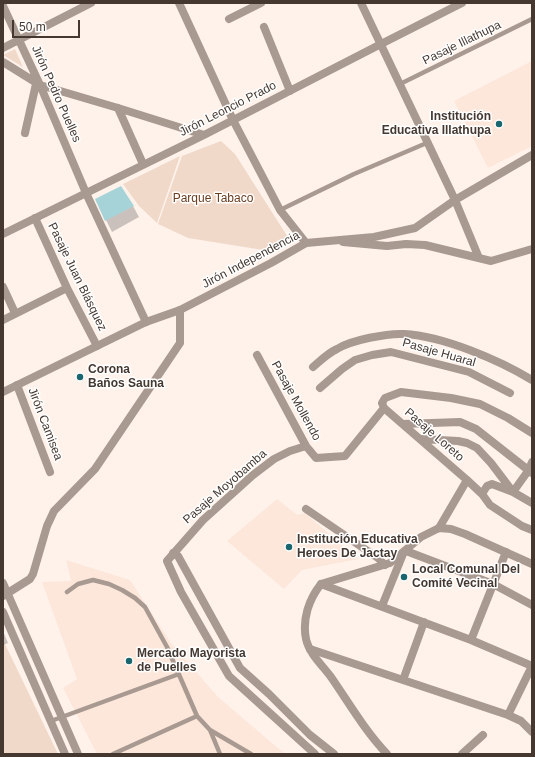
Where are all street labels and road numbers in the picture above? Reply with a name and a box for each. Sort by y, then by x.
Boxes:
street label: Pasaje Illathupa [420,18,504,68]
street label: Jirón Pedro Puelles [28,44,84,144]
street label: Jirón Leoncio Prado [177,78,279,140]
street label: Pasaje Juan Blásquez [45,220,109,334]
street label: Jirón Independencia [200,228,302,292]
street label: Pasaje Huaral [401,336,477,370]
street label: Pasaje Mollendo [268,359,324,443]
street label: Jirón Camisea [25,386,65,462]
street label: Pasaje Loreto [401,405,467,465]
street label: Pasaje Moyobamba [180,447,270,527]

